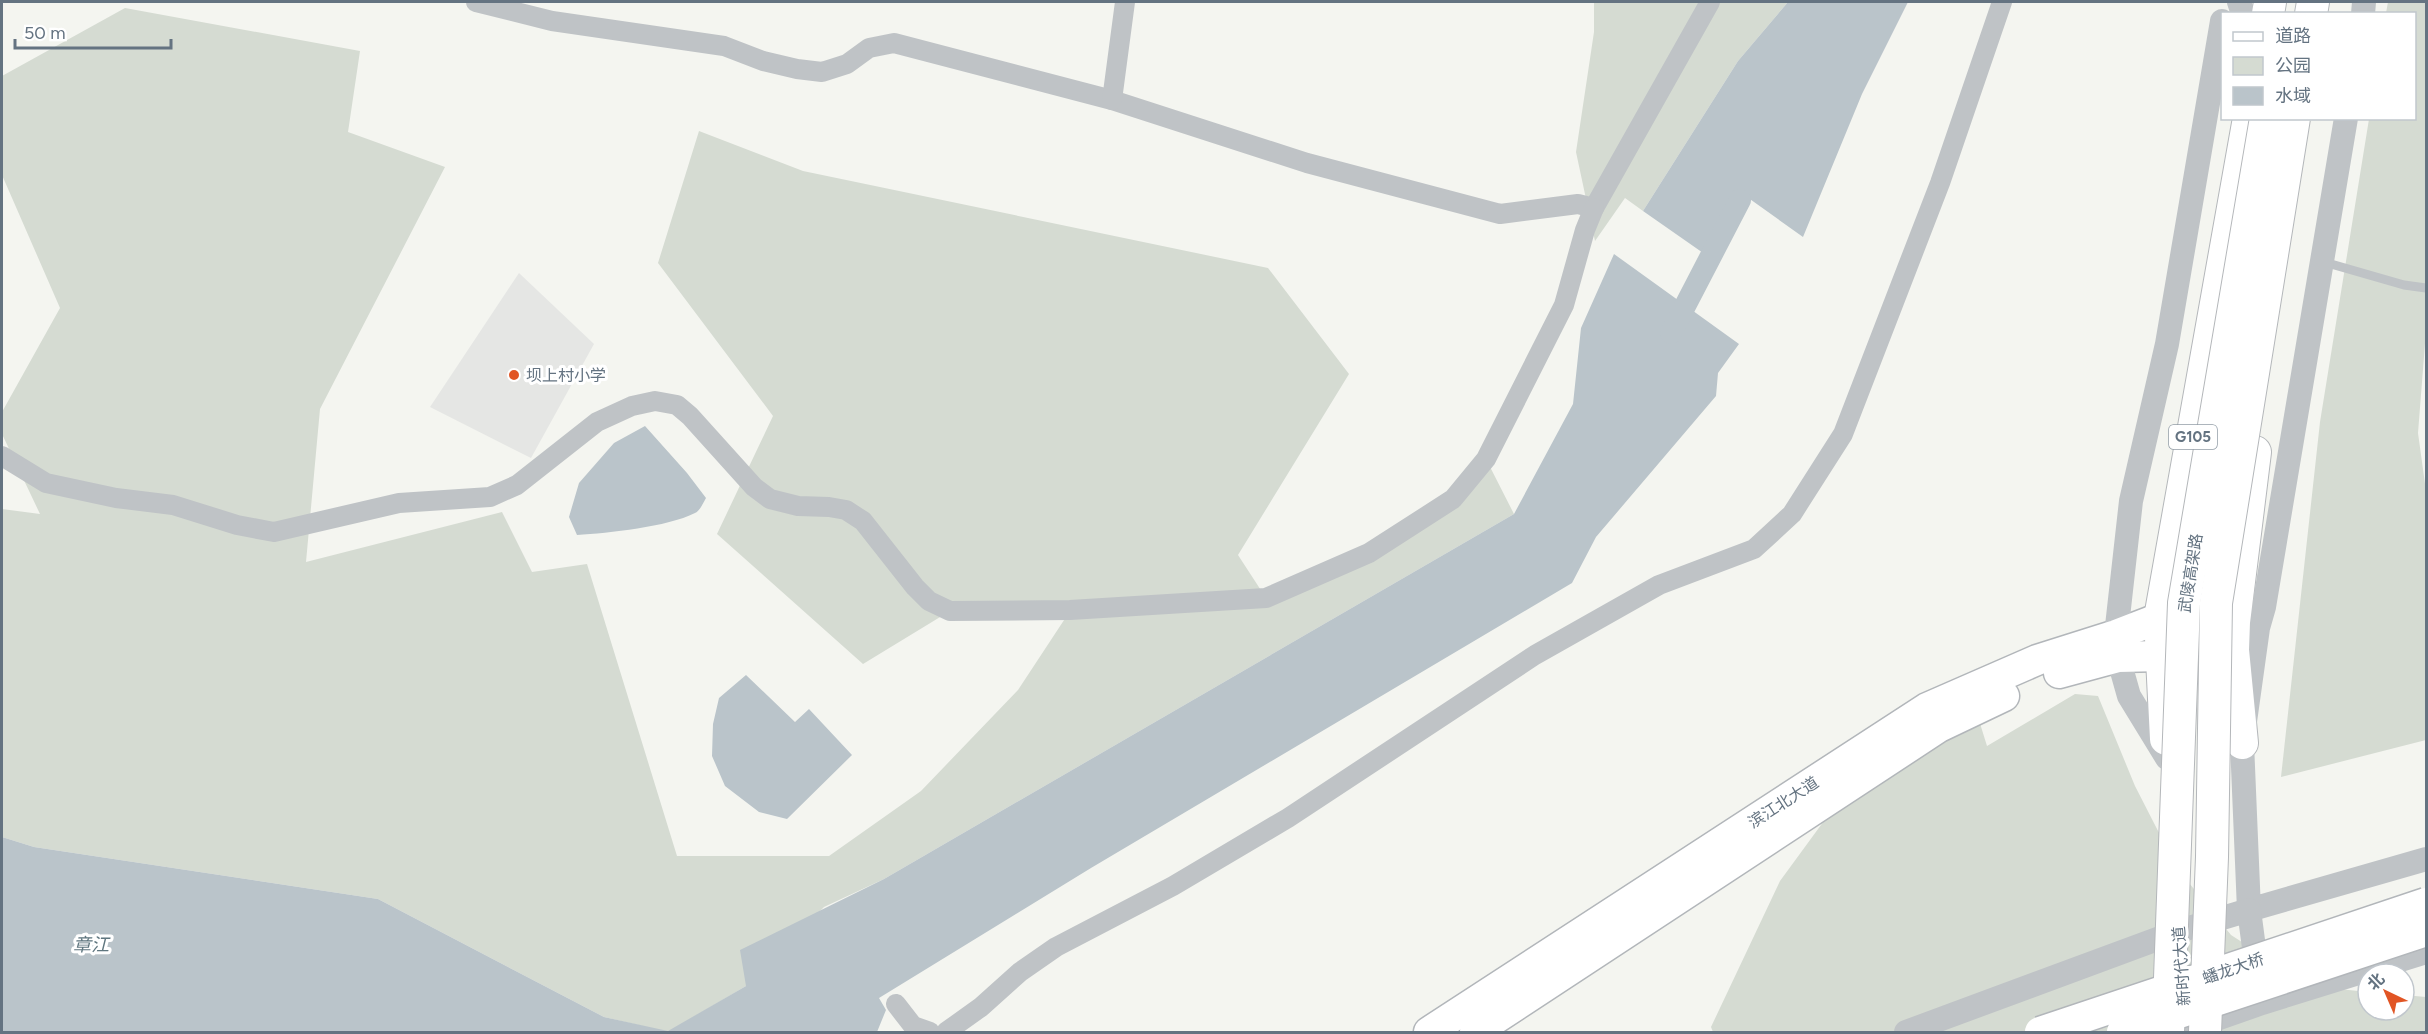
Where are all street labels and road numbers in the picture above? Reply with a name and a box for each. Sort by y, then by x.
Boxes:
road number: G105 [2169,425,2217,449]
street label: 武陵高架路 [2175,532,2206,614]
street label: 滨江北大道 [1745,773,1822,832]
street label: 新时代大道 [2169,925,2194,1007]
street label: 蟠龙大桥 [2200,949,2267,988]

